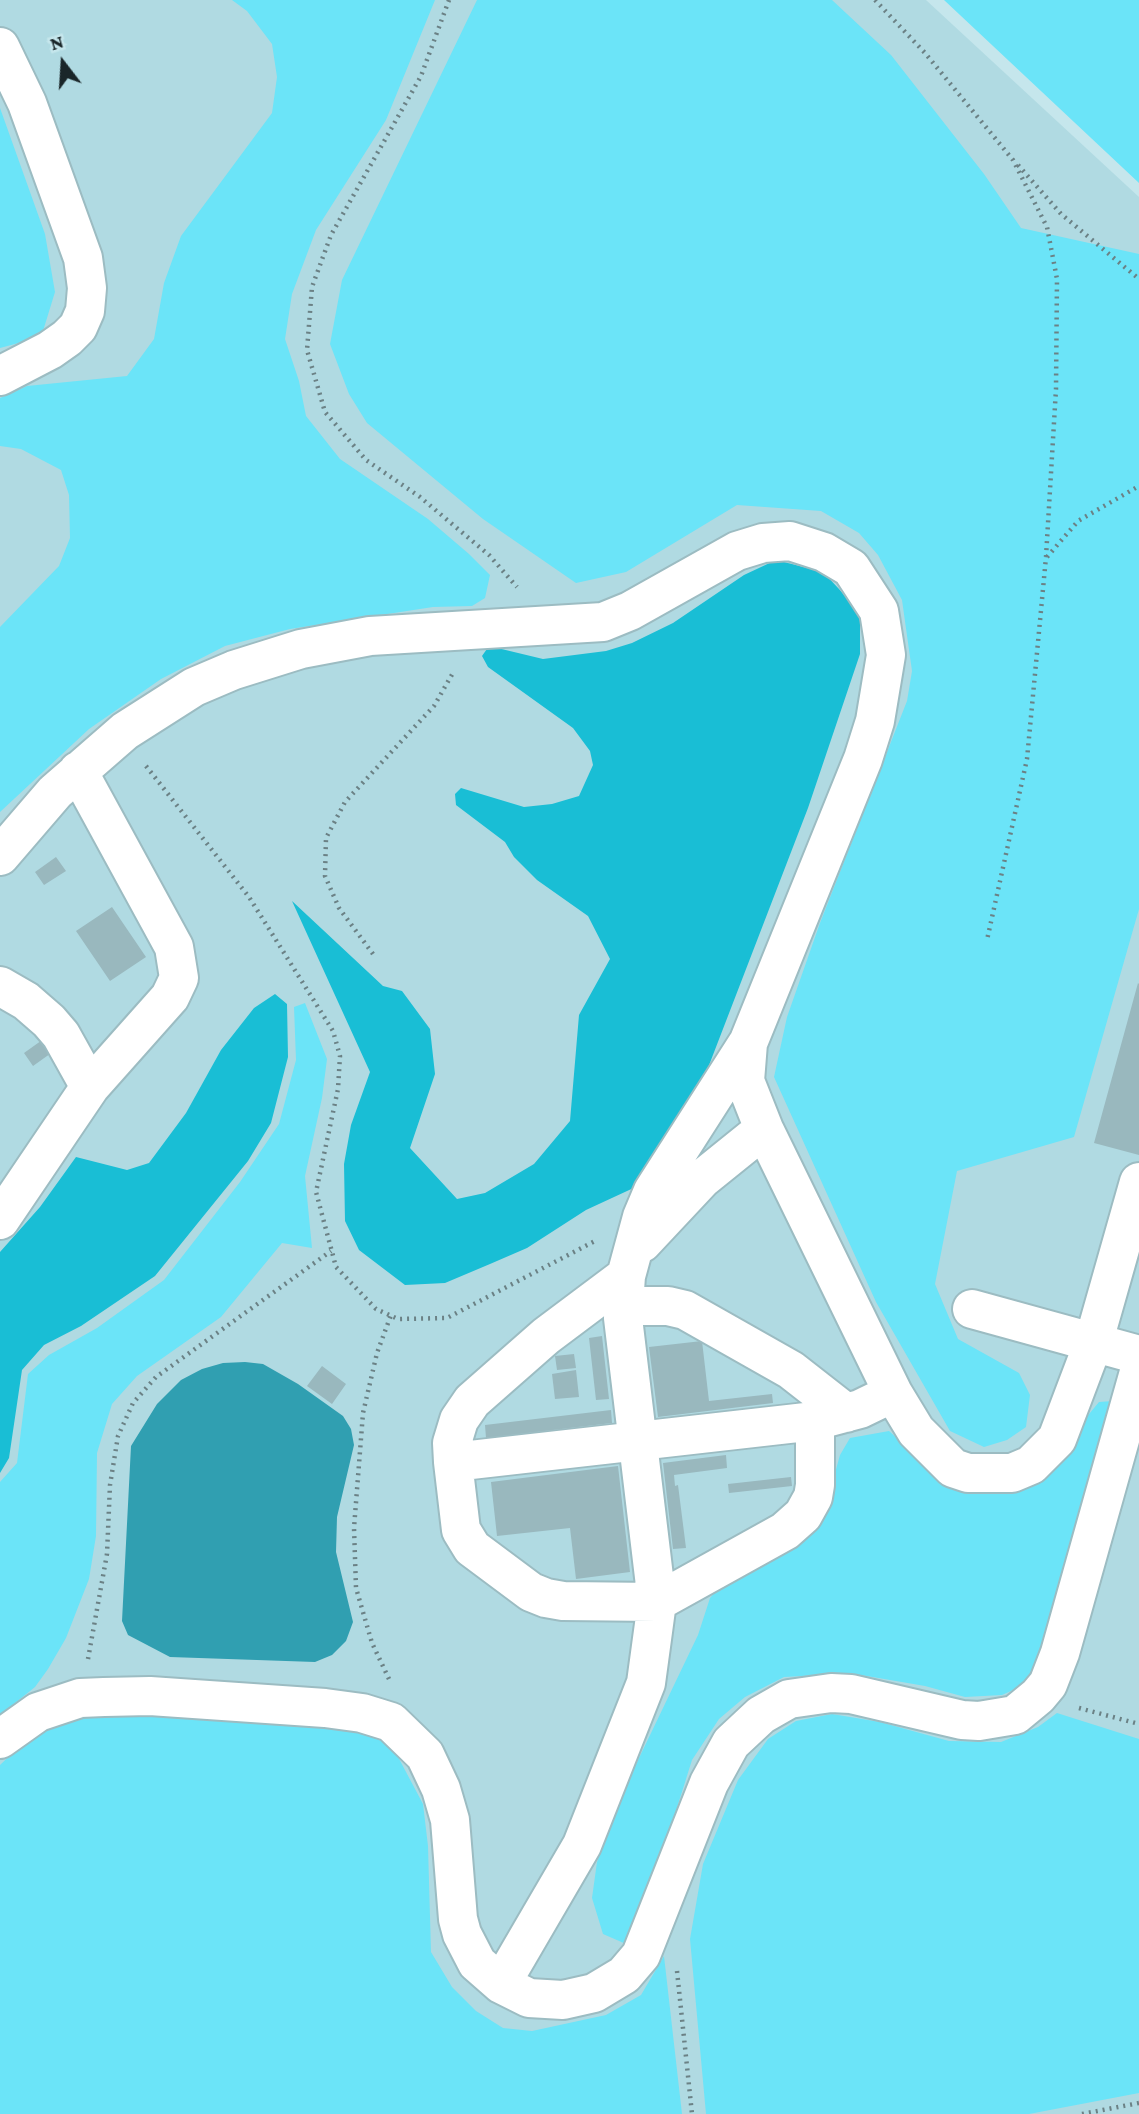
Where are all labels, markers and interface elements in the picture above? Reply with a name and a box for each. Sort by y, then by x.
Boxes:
north arrow [28,28,98,98]
text: N [47,31,66,54]

